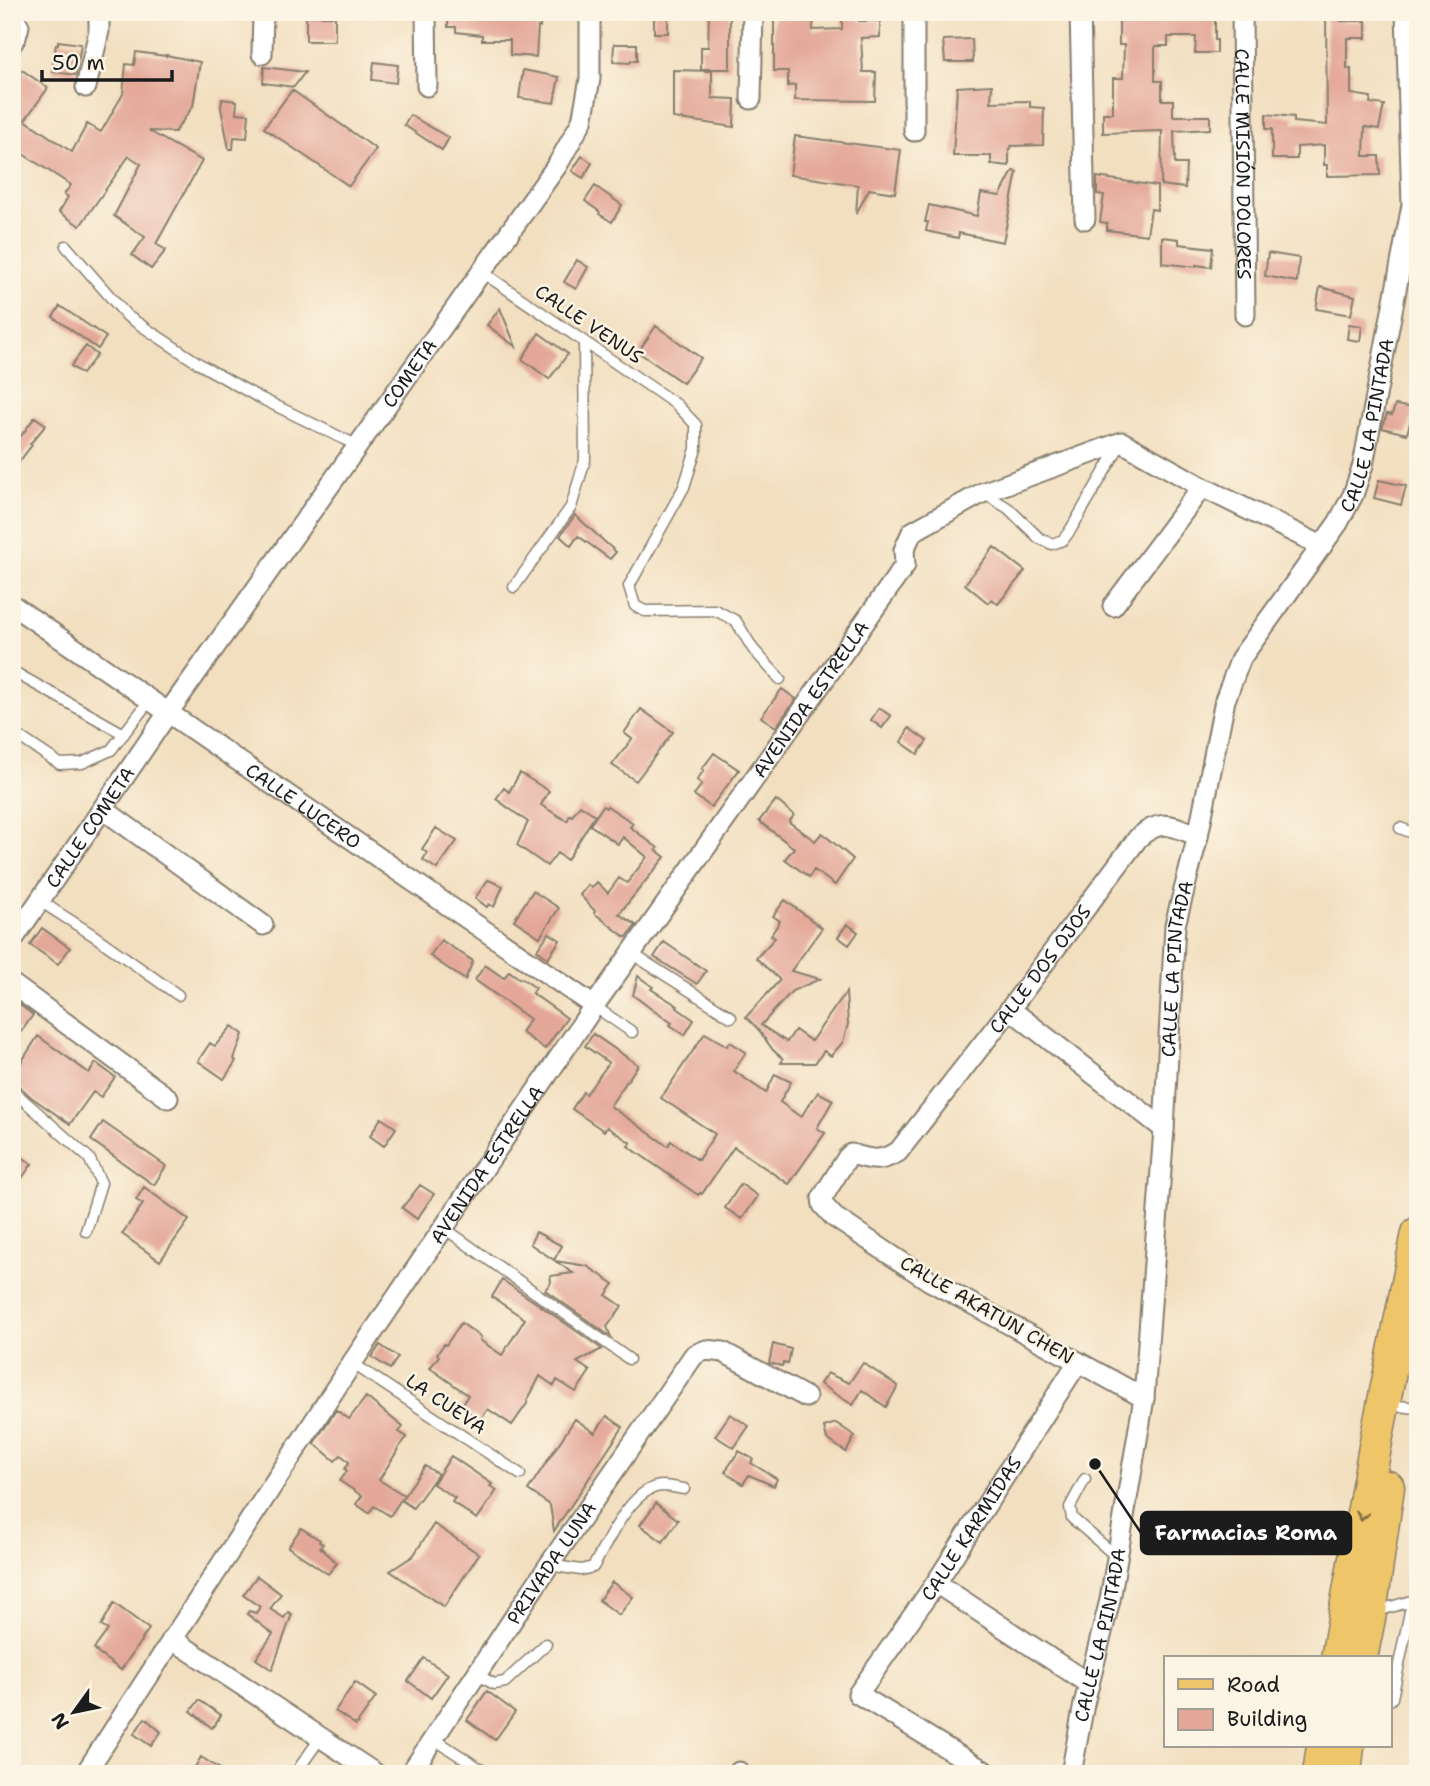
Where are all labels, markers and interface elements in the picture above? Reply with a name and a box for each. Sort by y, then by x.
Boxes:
scale bar [42,38,172,82]
street label: CALLE MISIÓN DOLORES [1230,48,1257,280]
text: 50 m [52,49,105,77]
street label: CALLE VENUS [530,279,648,369]
street label: COMETA [376,334,442,412]
street label: CALLE LA PINTADA [1334,336,1399,517]
street label: AVENIDA ESTRELLA [747,616,874,782]
street label: CALLE LUCERO [241,757,366,854]
street label: CALLE COMETA [40,762,140,893]
street label: CALLE LA PINTADA [1155,877,1199,1058]
street label: CALLE DOS OJOS [983,900,1096,1038]
street label: AVENIDA ESTRELLA [424,1080,549,1248]
street label: CALLE AKATUN CHEN [895,1250,1079,1370]
street label: LA CUEVA [401,1368,491,1440]
street label: CALLE KARMIDAS [915,1451,1027,1606]
street label: PRIVADA LUNA [501,1496,602,1629]
one-way arrow [1356,1510,1371,1522]
callout: Farmacias Roma [1141,1512,1351,1554]
text: Farmacias Roma [1155,1519,1338,1547]
street label: CALLE LA PINTADA [1068,1546,1131,1724]
legend [1164,1656,1392,1748]
text: Road [1227,1671,1280,1699]
north arrow [38,1678,108,1748]
text: Building [1227,1705,1307,1733]
text: N [46,1708,75,1734]

